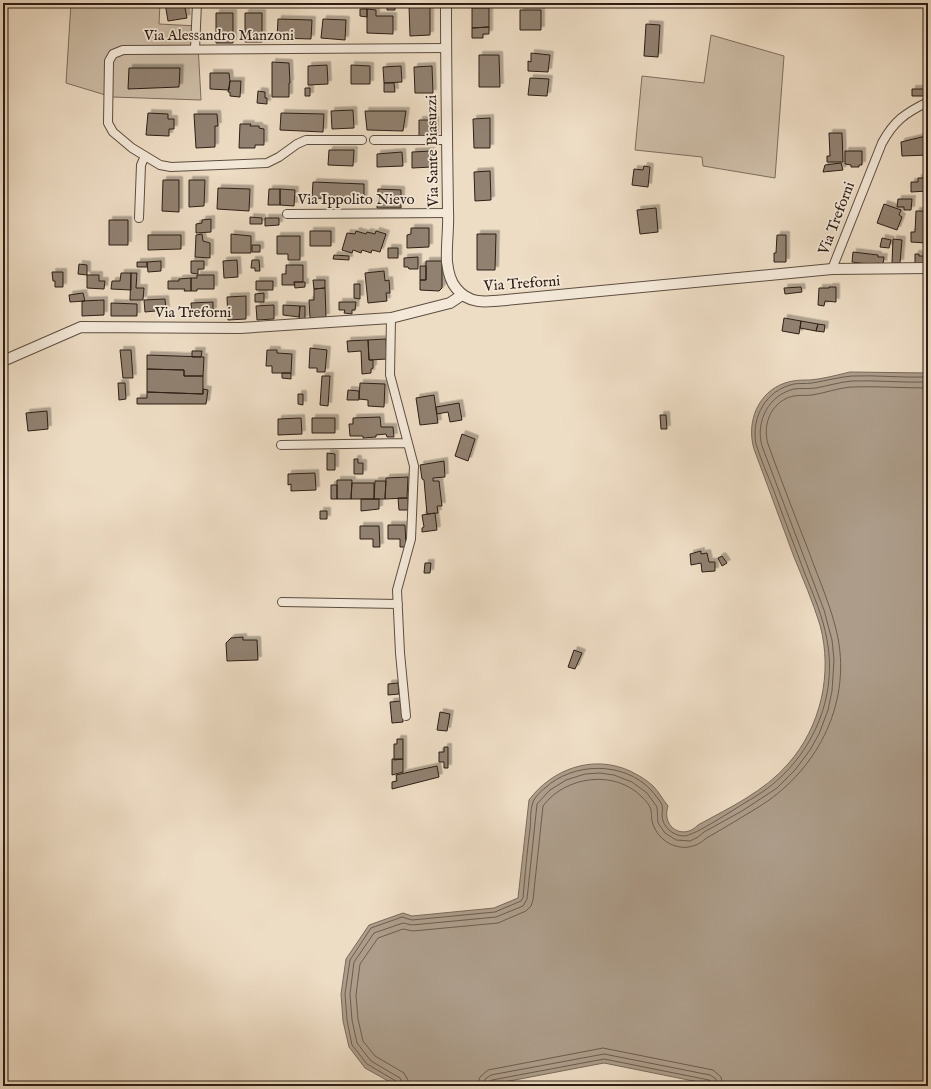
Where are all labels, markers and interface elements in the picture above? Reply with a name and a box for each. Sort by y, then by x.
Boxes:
street label: Via Alessandro Manzoni [143,26,294,45]
street label: Via Sante Biasuzzi [422,95,443,208]
street label: Via Treforni [814,179,859,258]
street label: Via Ippolito Nievo [296,190,415,209]
street label: Via Treforni [482,271,561,296]
street label: Via Treforni [154,303,231,322]

